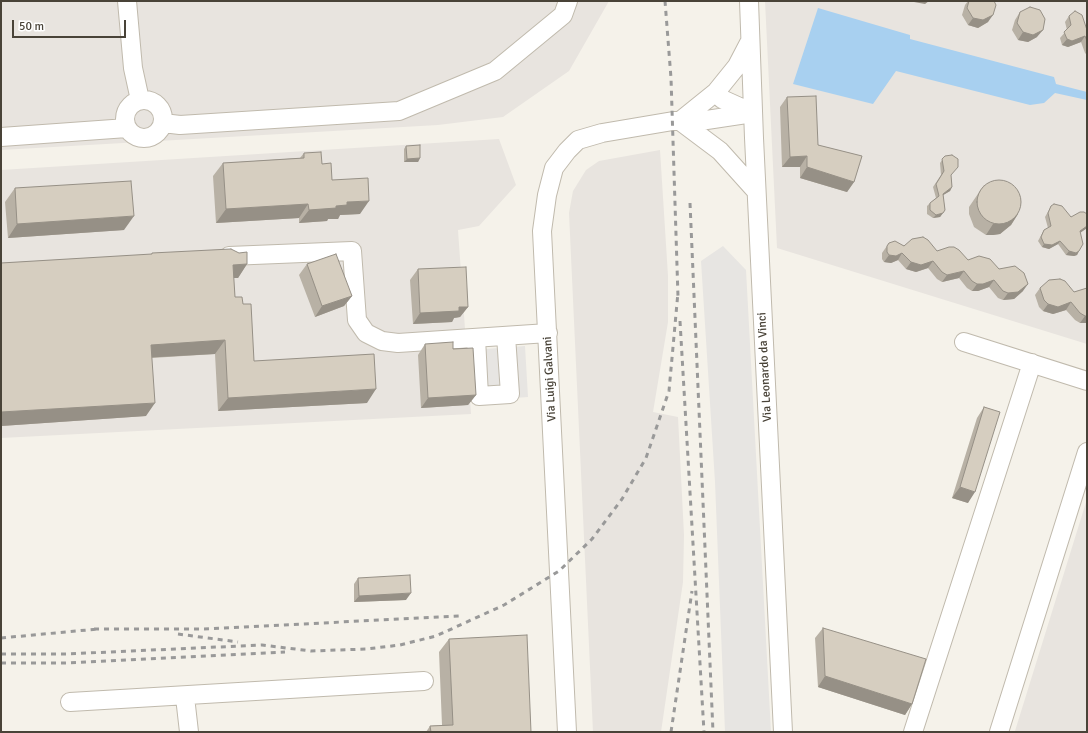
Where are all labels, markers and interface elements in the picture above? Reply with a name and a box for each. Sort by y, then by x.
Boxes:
scale bar [14,12,128,38]
text: 50 m [19,19,44,34]
street label: Via Leonardo da Vinci [755,312,775,422]
street label: Via Luigi Galvani [541,336,559,422]

